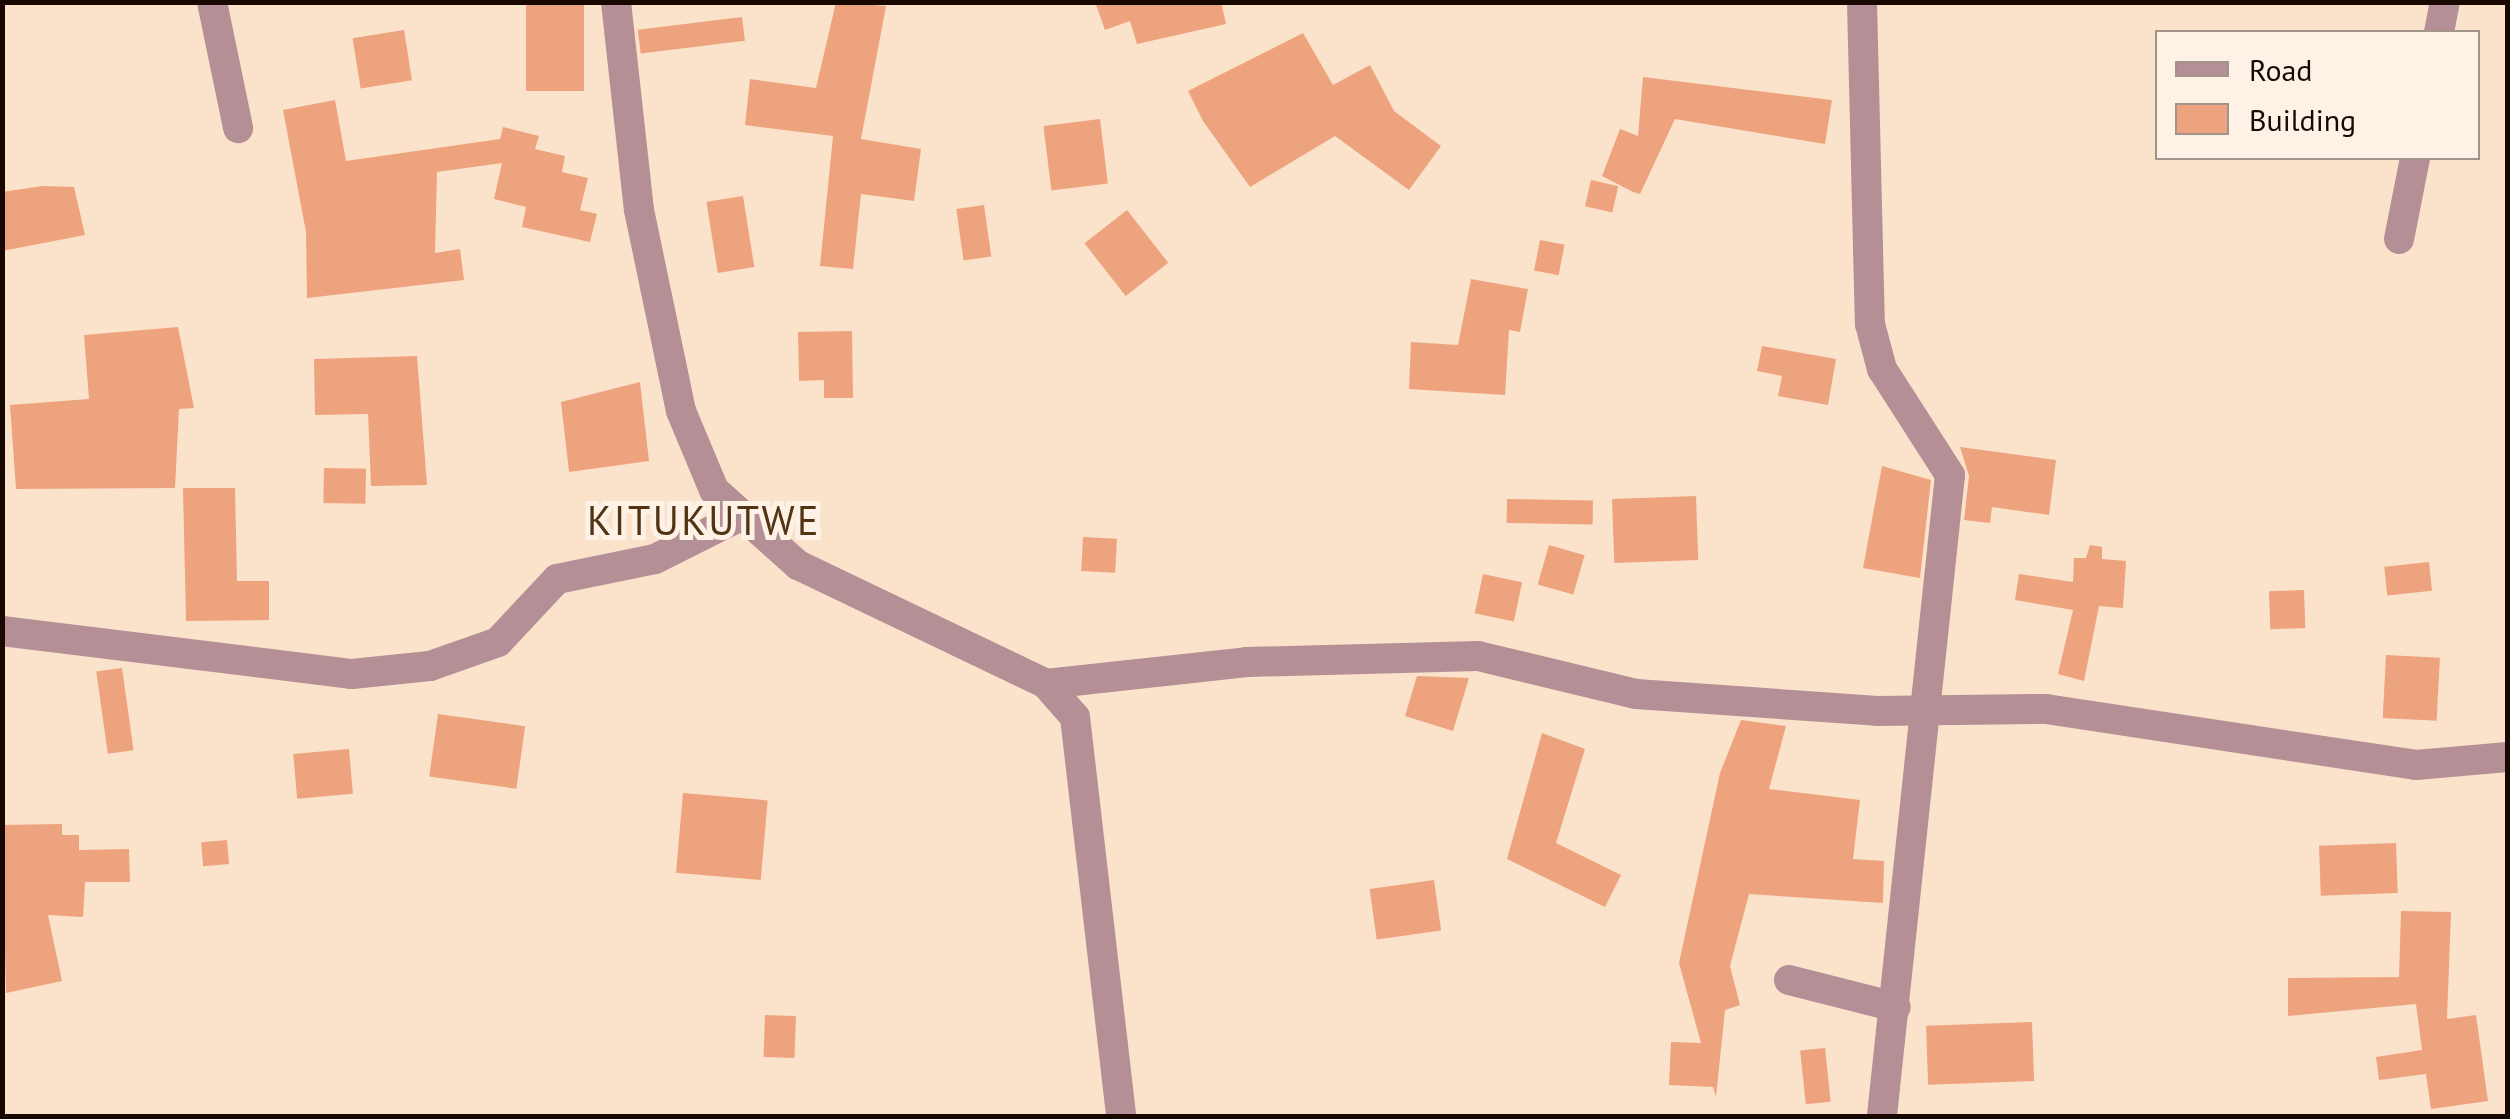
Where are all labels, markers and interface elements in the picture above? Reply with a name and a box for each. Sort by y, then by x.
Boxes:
legend [2155,30,2480,160]
text: Road [2249,50,2313,89]
text: Building [2249,100,2356,139]
district label: KITUKUTWE [587,496,821,544]

